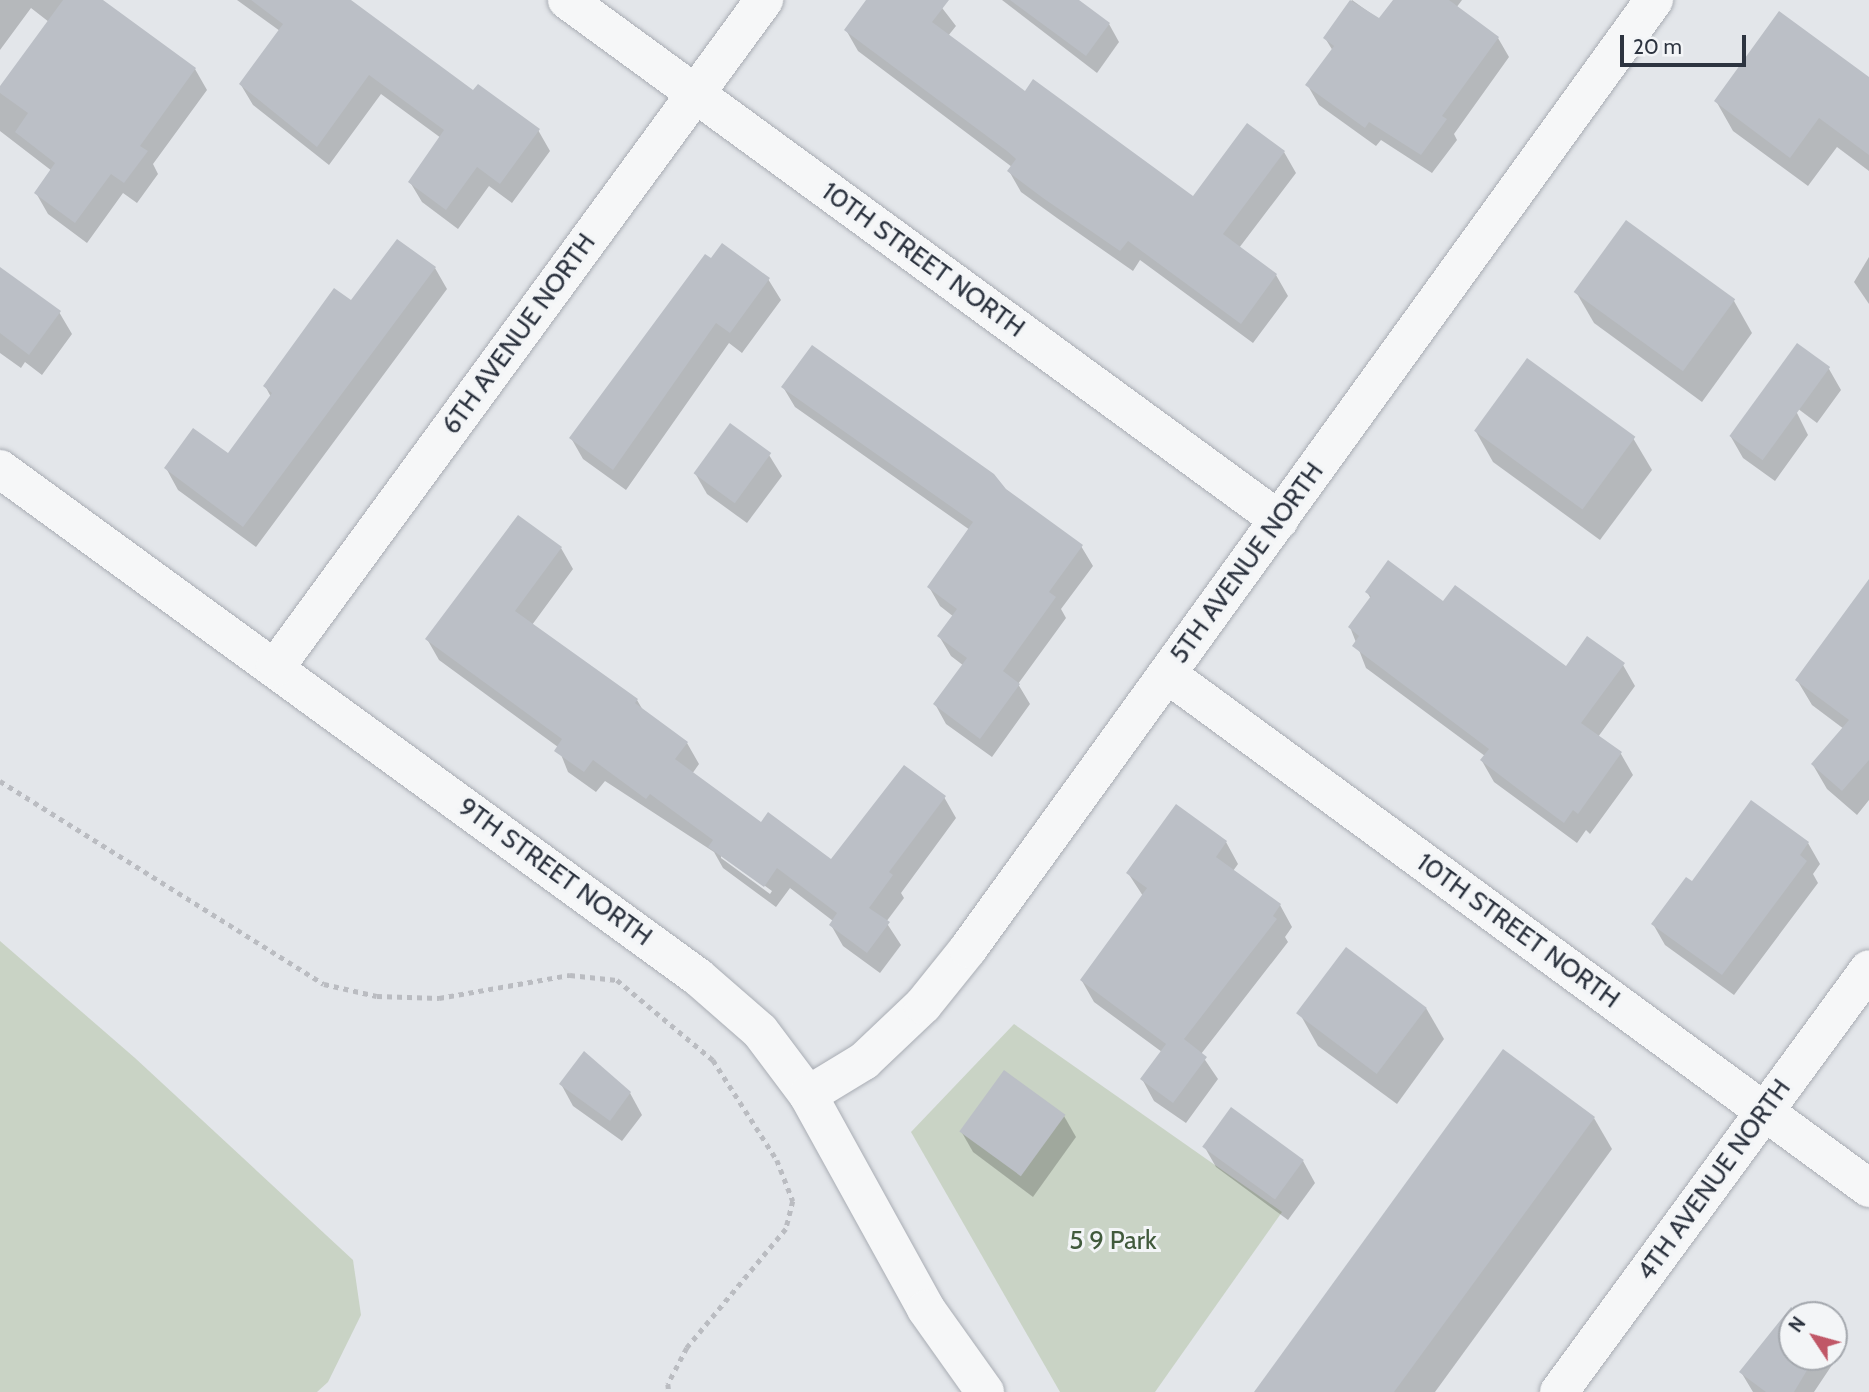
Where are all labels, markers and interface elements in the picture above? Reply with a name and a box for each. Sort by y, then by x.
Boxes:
scale bar [1624,21,1750,65]
text: 20 m [1633,34,1682,59]
street label: 10TH STREET NORTH [815,176,1031,344]
street label: 6TH AVENUE NORTH [436,228,602,440]
street label: 5TH AVENUE NORTH [1164,457,1330,669]
street label: 9TH STREET NORTH [452,791,658,953]
street label: 10TH STREET NORTH [1410,847,1626,1015]
street label: 4TH AVENUE NORTH [1631,1073,1797,1287]
park label: 5 9 Park [1069,1225,1157,1257]
north arrow [1778,1301,1848,1371]
text: N [1784,1312,1810,1337]

